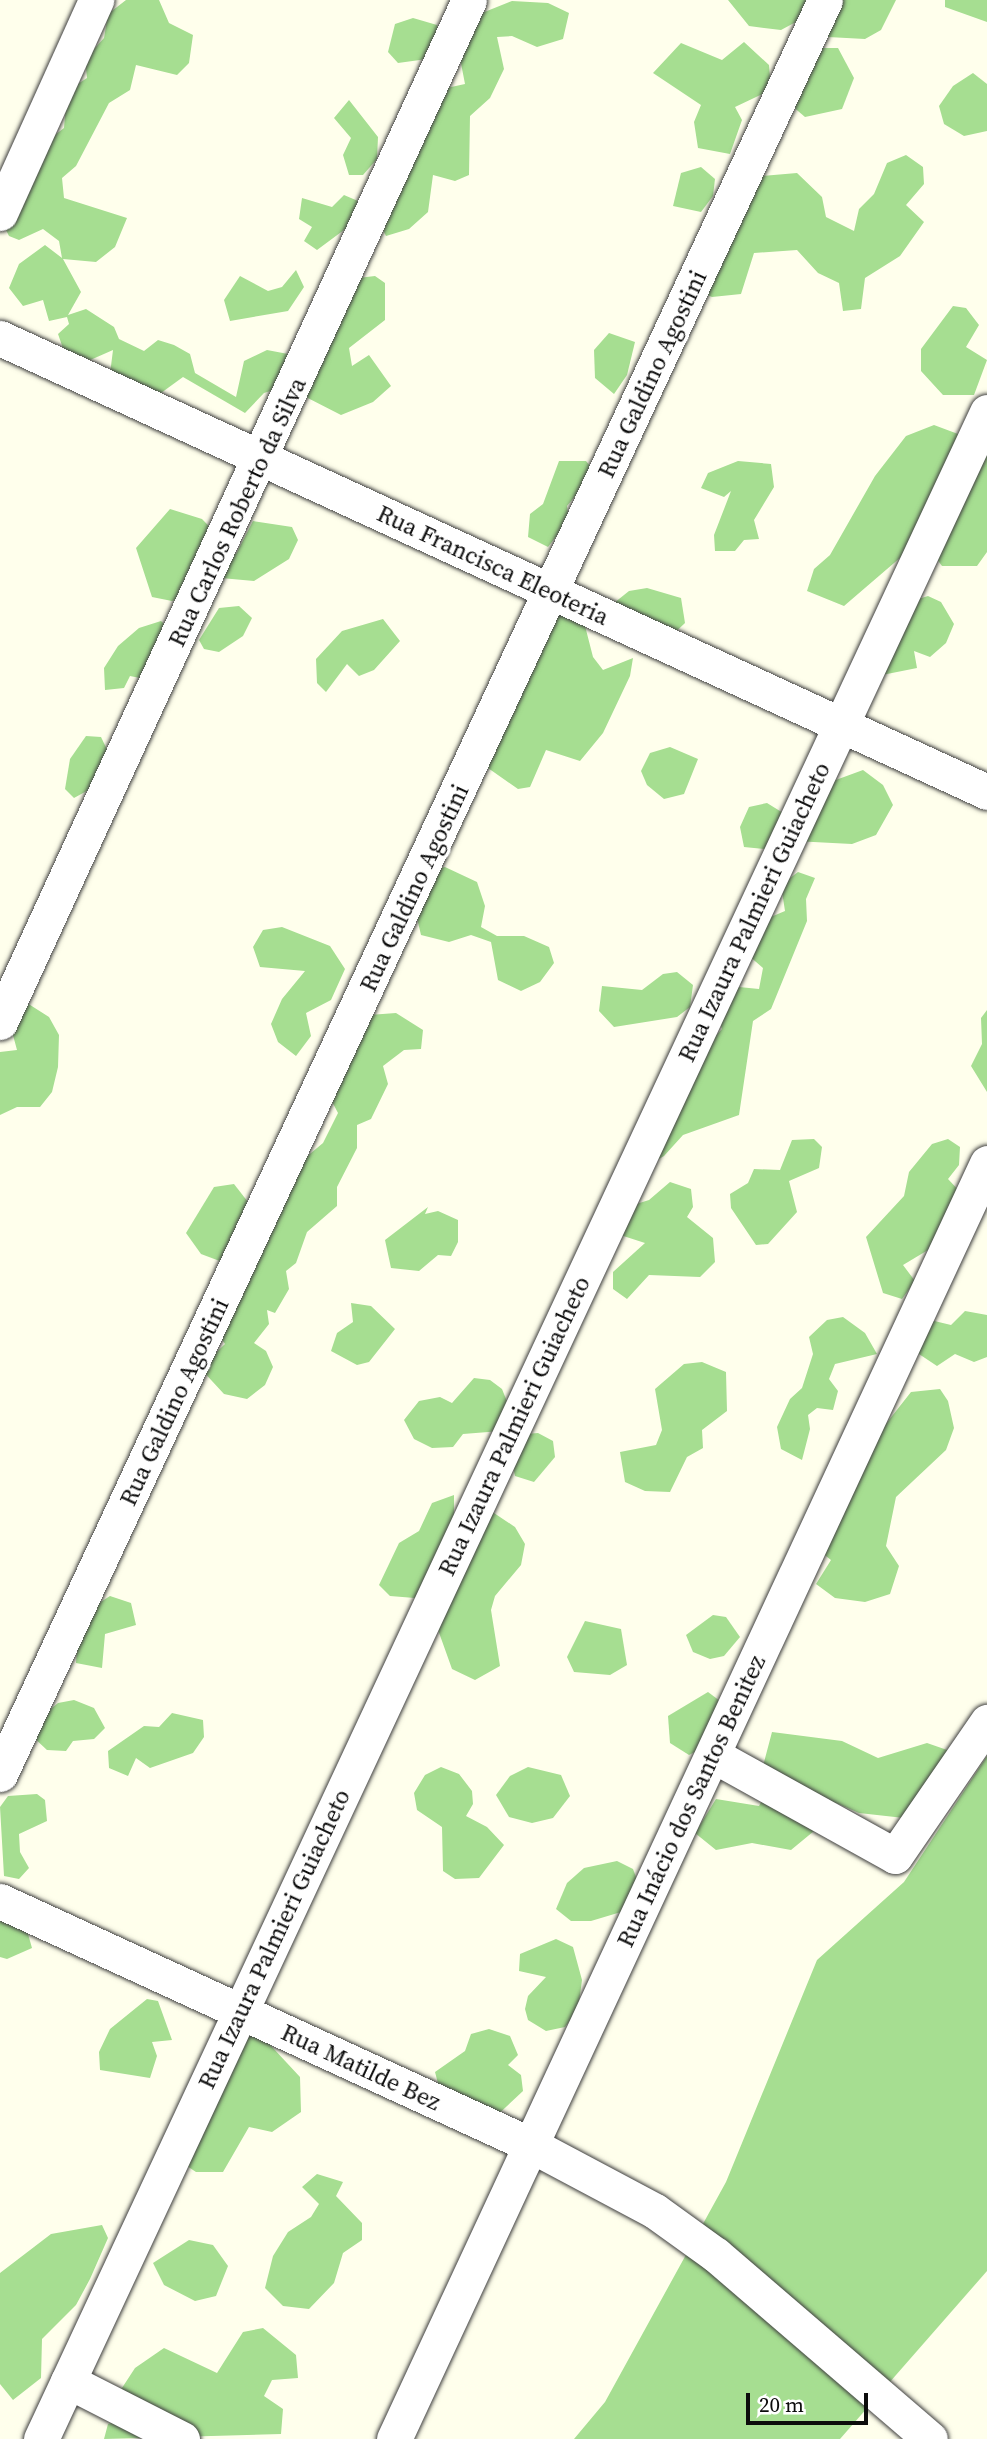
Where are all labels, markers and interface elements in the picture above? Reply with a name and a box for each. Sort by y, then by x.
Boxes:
street label: Rua Galdino Agostini [591,266,713,482]
street label: Rua Carlos Roberto da Silva [162,373,312,651]
street label: Rua Francisca Eleoteria [373,499,613,631]
street label: Rua Izaura Palmieri Guiacheto [672,758,836,1066]
street label: Rua Galdino Agostini [353,780,475,996]
street label: Rua Izaura Palmieri Guiacheto [432,1272,596,1580]
street label: Rua Galdino Agostini [113,1294,235,1510]
street label: Rua Inácio dos Santos Benitez [611,1650,771,1952]
street label: Rua Izaura Palmieri Guiacheto [192,1785,356,2093]
street label: Rua Matilde Bez [277,2018,445,2116]
scale bar [749,2380,872,2424]
text: 20 m [759,2390,804,2419]

